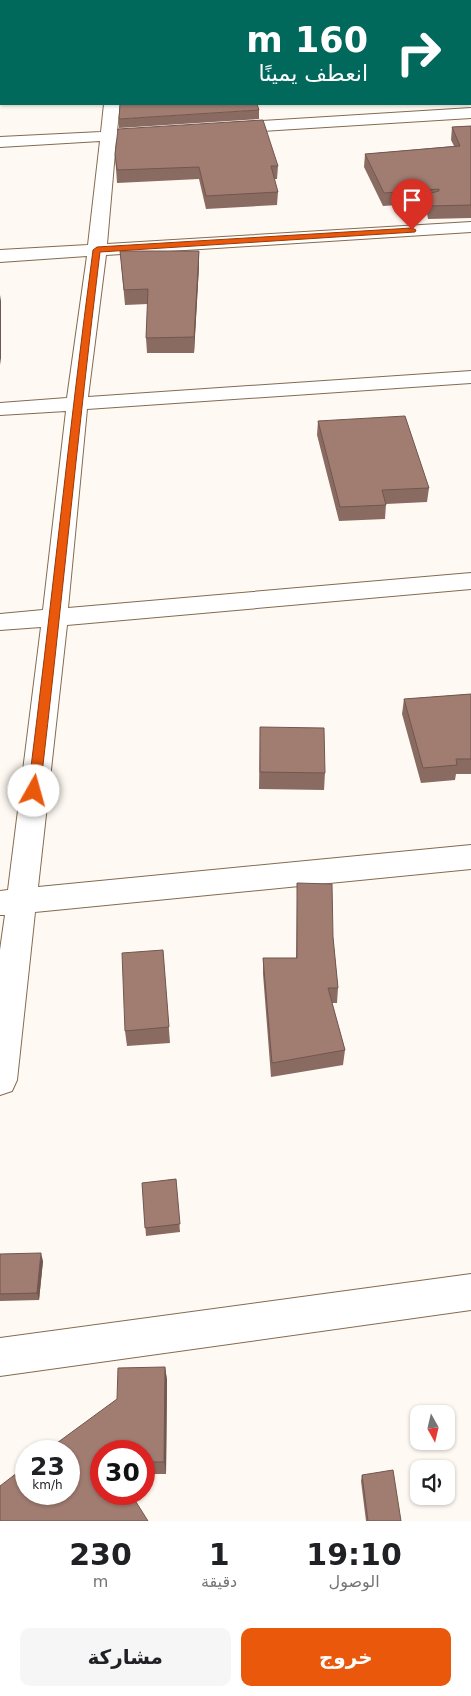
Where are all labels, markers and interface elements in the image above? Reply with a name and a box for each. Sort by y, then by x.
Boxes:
text: 160 m [246,20,368,60]
icon: right [386,20,451,85]
text: انعطف يمينًا [259,61,368,86]
pin [391,179,433,230]
icon: arrive [398,186,426,214]
position arrow [7,764,59,816]
north arrow [410,1405,455,1450]
map controls [410,1405,455,1505]
speed limit sign: 30 [90,1440,155,1505]
text: 23 [30,1452,65,1481]
button: sound [410,1460,455,1505]
text: km/h [32,1478,63,1492]
text: 230 [69,1537,132,1572]
text: 1 [209,1537,230,1572]
text: 19:10 [306,1537,402,1572]
text: m [93,1572,108,1591]
text: دقيقة [201,1572,237,1591]
text: الوصول [329,1572,380,1591]
button: مشاركة [20,1628,231,1686]
button: خروج [241,1628,451,1686]

